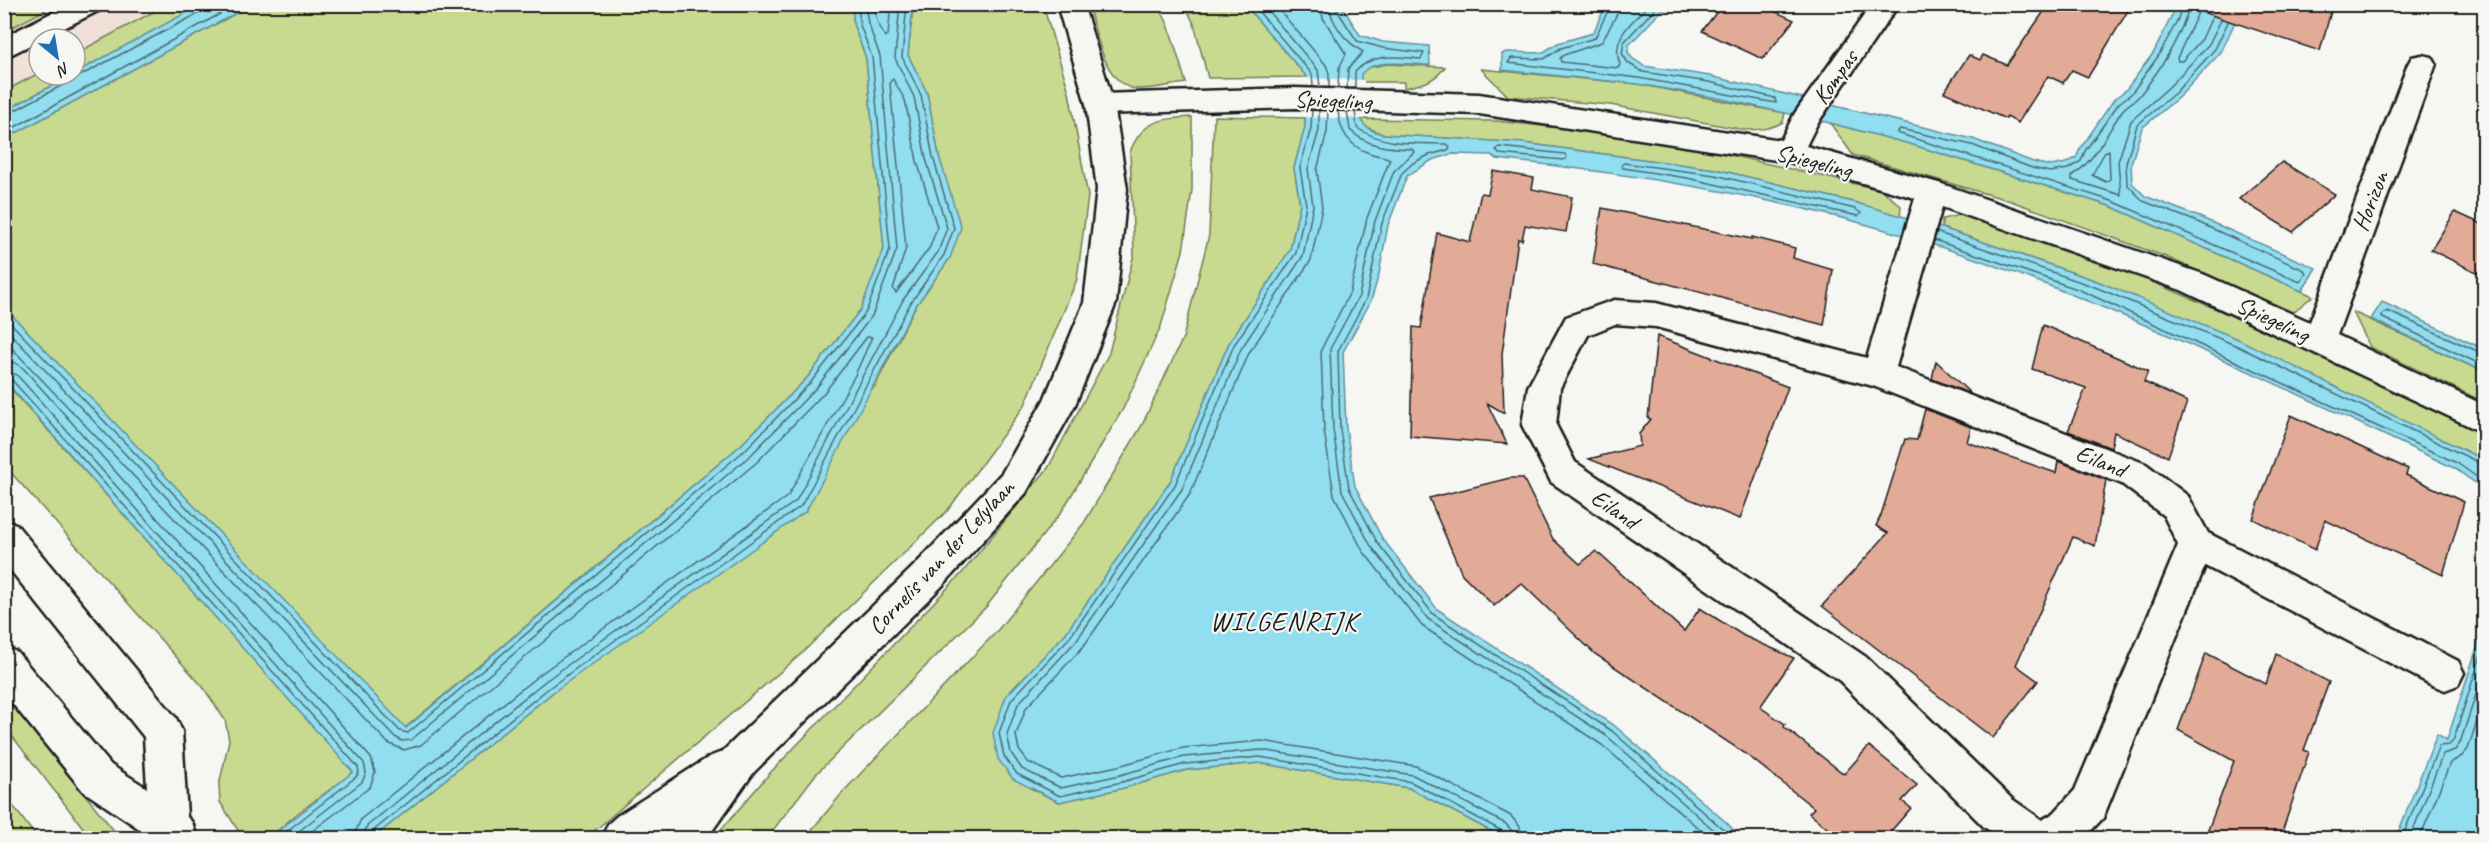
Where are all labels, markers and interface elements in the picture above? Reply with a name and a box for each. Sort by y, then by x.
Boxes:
north arrow [27,27,87,87]
street label: Kompas [1806,43,1865,110]
text: N [52,58,73,82]
street label: Spiegeling [1294,84,1375,116]
street label: Spiegeling [1773,137,1857,185]
street label: Horizon [2345,166,2396,235]
street label: Spiegeling [2232,289,2317,350]
street label: Eiland [2072,438,2134,486]
street label: Cornelis van der Lelylaan [861,472,1022,641]
street label: Eiland [1585,482,1647,538]
district label: WILGENRIJK [1210,604,1362,638]

